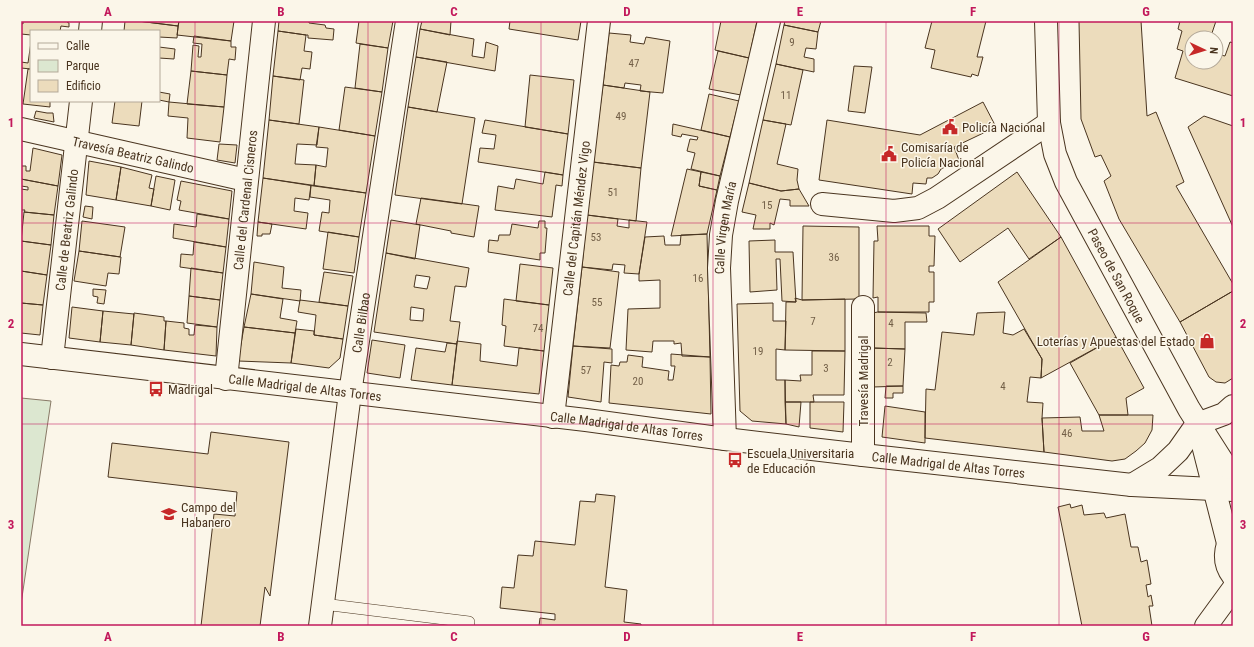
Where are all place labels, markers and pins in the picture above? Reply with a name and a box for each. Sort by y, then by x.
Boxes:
public building icon: Policía Nacional [941,118,959,136]
place label: Policía Nacional [962,120,1045,135]
place label: Comisaría de Policía Nacional [901,140,984,170]
public building icon: Comisaría de Policía Nacional [880,145,898,163]
shop icon: Loterías y Apuestas del Estado [1198,332,1216,350]
place label: Loterías y Apuestas del Estado [1037,334,1195,349]
bus stop icon: Madrigal [147,380,165,398]
place label: Madrigal [168,382,213,397]
place label: Escuela Universitaria de Educación [747,446,854,476]
bus stop icon: Escuela Universitaria de Educación [726,451,744,469]
place label: Campo del Habanero [181,500,236,530]
school or university icon: Campo del Habanero [160,505,178,523]

